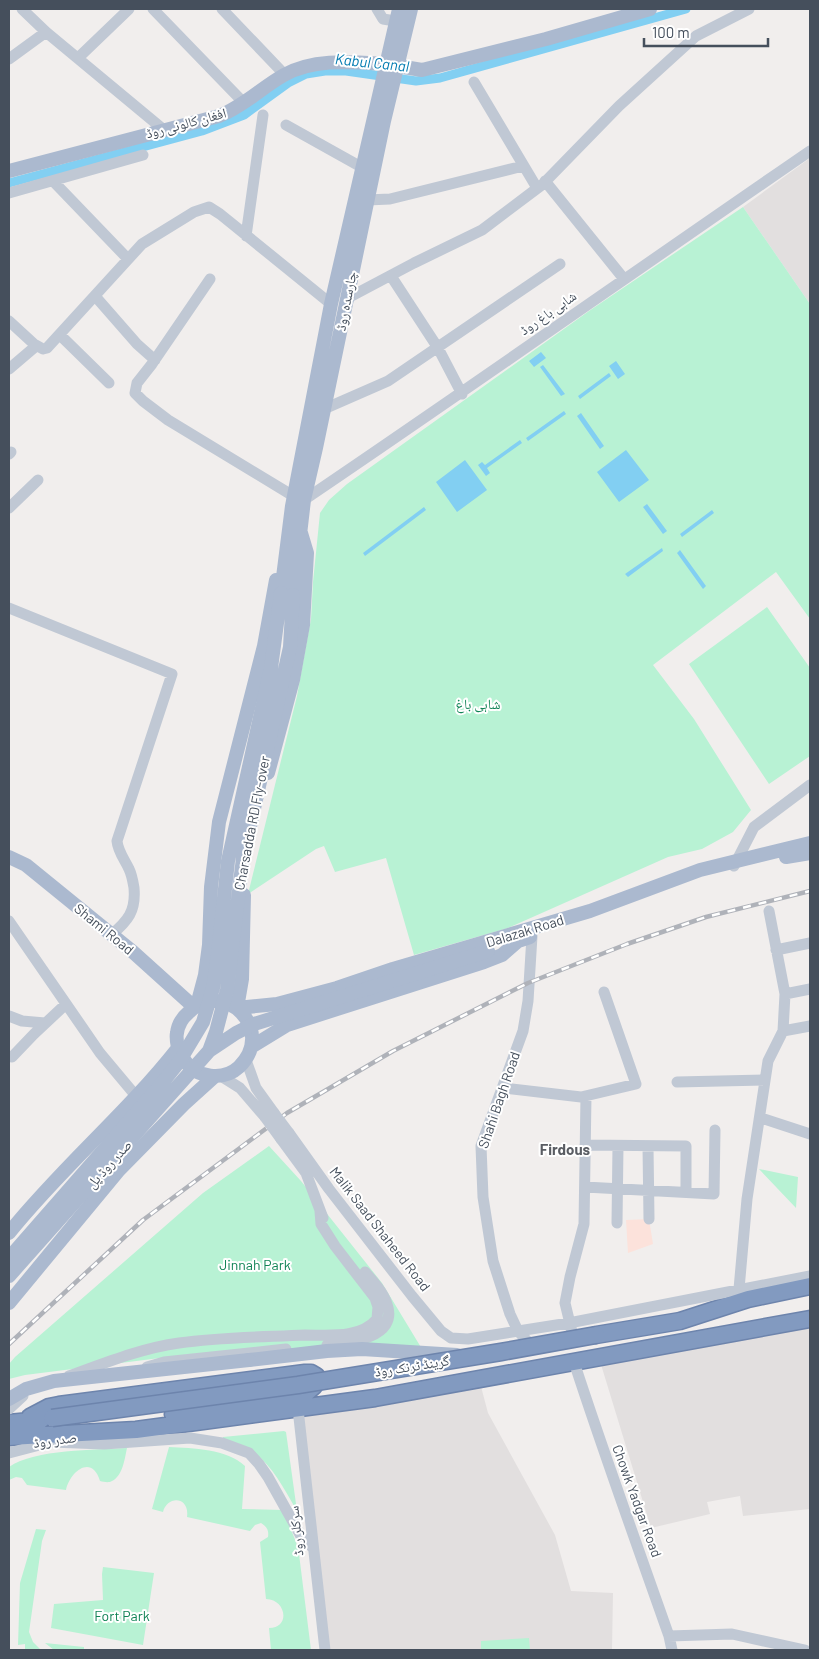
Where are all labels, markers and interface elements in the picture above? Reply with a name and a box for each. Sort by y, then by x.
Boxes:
scale bar [644,15,768,47]
text: 100 m [652,23,690,41]
water label: Kabul Canal [334,49,411,75]
street label: افغان کالونی روڈ [144,104,228,142]
street label: چارسدہ روڈ [331,270,361,332]
street label: شاہی باغ روڈ [516,287,581,340]
park label: شاہی باغ [456,695,500,714]
street label: Charsadda RD Fly-over [230,754,273,892]
street label: Shami Road [71,899,138,958]
street label: Dalazak Road [484,911,566,950]
street label: Shahi Bagh Road [474,1049,523,1151]
street label: صدر روڈ پل [82,1136,136,1192]
district label: Firdous [540,1140,591,1158]
street label: Malik Saad Shaheed Road [326,1163,434,1294]
park label: Jinnah Park [219,1256,291,1273]
street label: گرینڈ ٹرنک روڈ [373,1351,451,1381]
street label: صدر روڈ [32,1428,78,1452]
street label: Chowk Yadgar Road [609,1442,666,1560]
street label: سرکلر روڈ [284,1505,308,1557]
park label: Fort Park [94,1607,150,1624]

